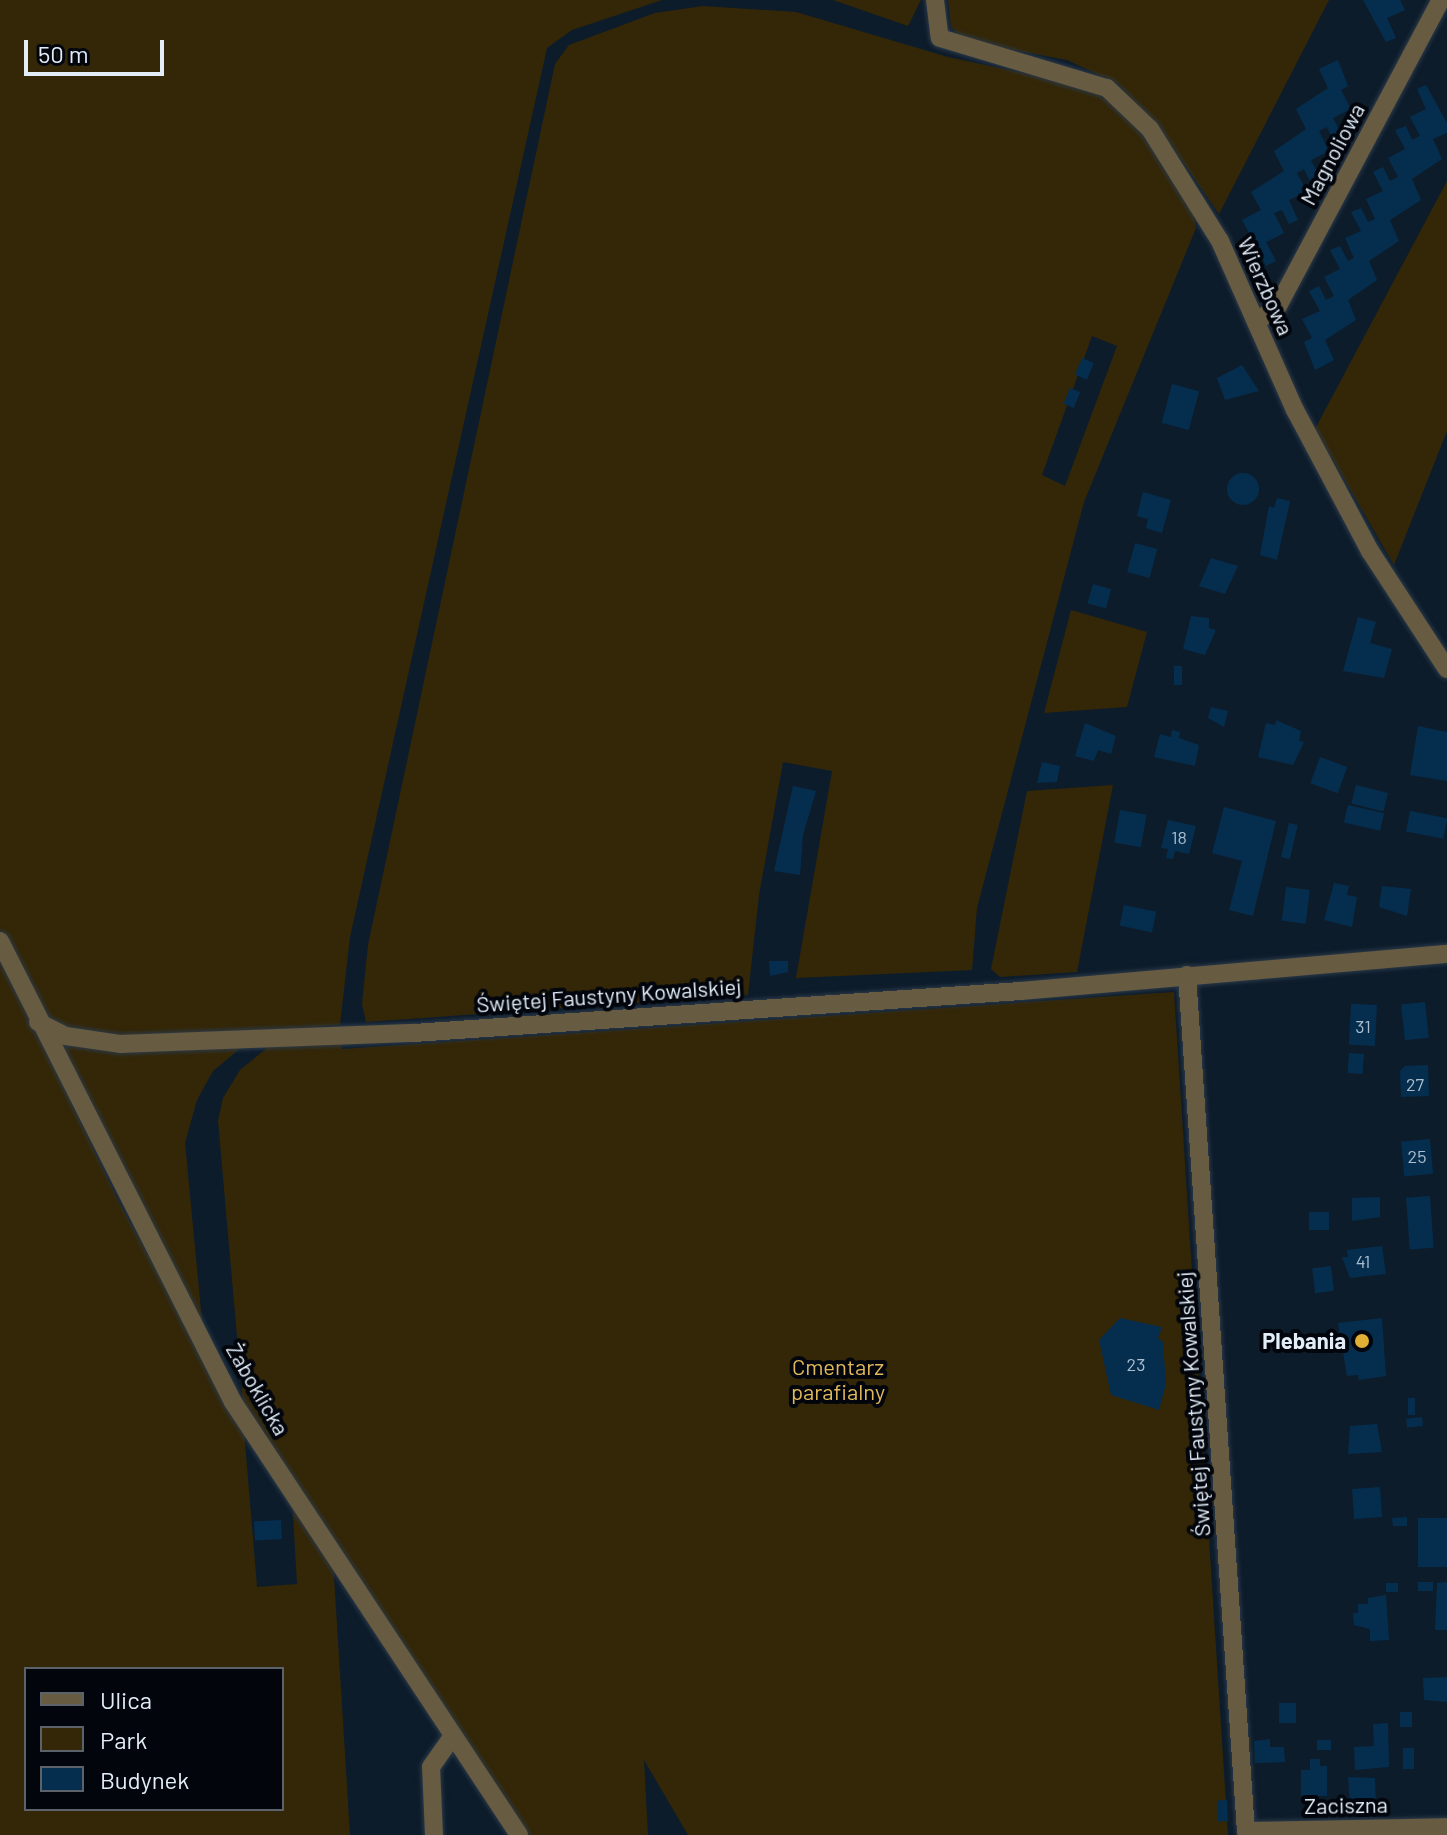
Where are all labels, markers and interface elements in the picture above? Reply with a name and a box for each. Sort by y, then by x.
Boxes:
scale bar [28,24,168,74]
text: 50 m [38,39,89,68]
street label: Magnoliowa [1294,99,1370,209]
street label: Wierzbowa [1233,233,1299,339]
house number: 18 [1171,826,1187,848]
street label: Świętej Faustyny Kowalskiej [476,973,742,1017]
house number: 31 [1355,1015,1371,1037]
house number: 27 [1406,1073,1424,1095]
house number: 25 [1408,1145,1426,1167]
house number: 41 [1356,1250,1370,1272]
street label: Świętej Faustyny Kowalskiej [1171,1271,1215,1537]
place label: Plebania [1262,1328,1346,1354]
marker: Plebania [1353,1332,1371,1350]
street label: Żaboklicka [221,1338,295,1440]
park label: Cmentarz parafialny [791,1353,885,1404]
house number: 23 [1127,1353,1145,1375]
legend [24,1667,284,1811]
text: Ulica [100,1685,152,1714]
text: Park [100,1725,147,1754]
text: Budynek [100,1765,189,1794]
street label: Zaciszna [1304,1791,1388,1819]

